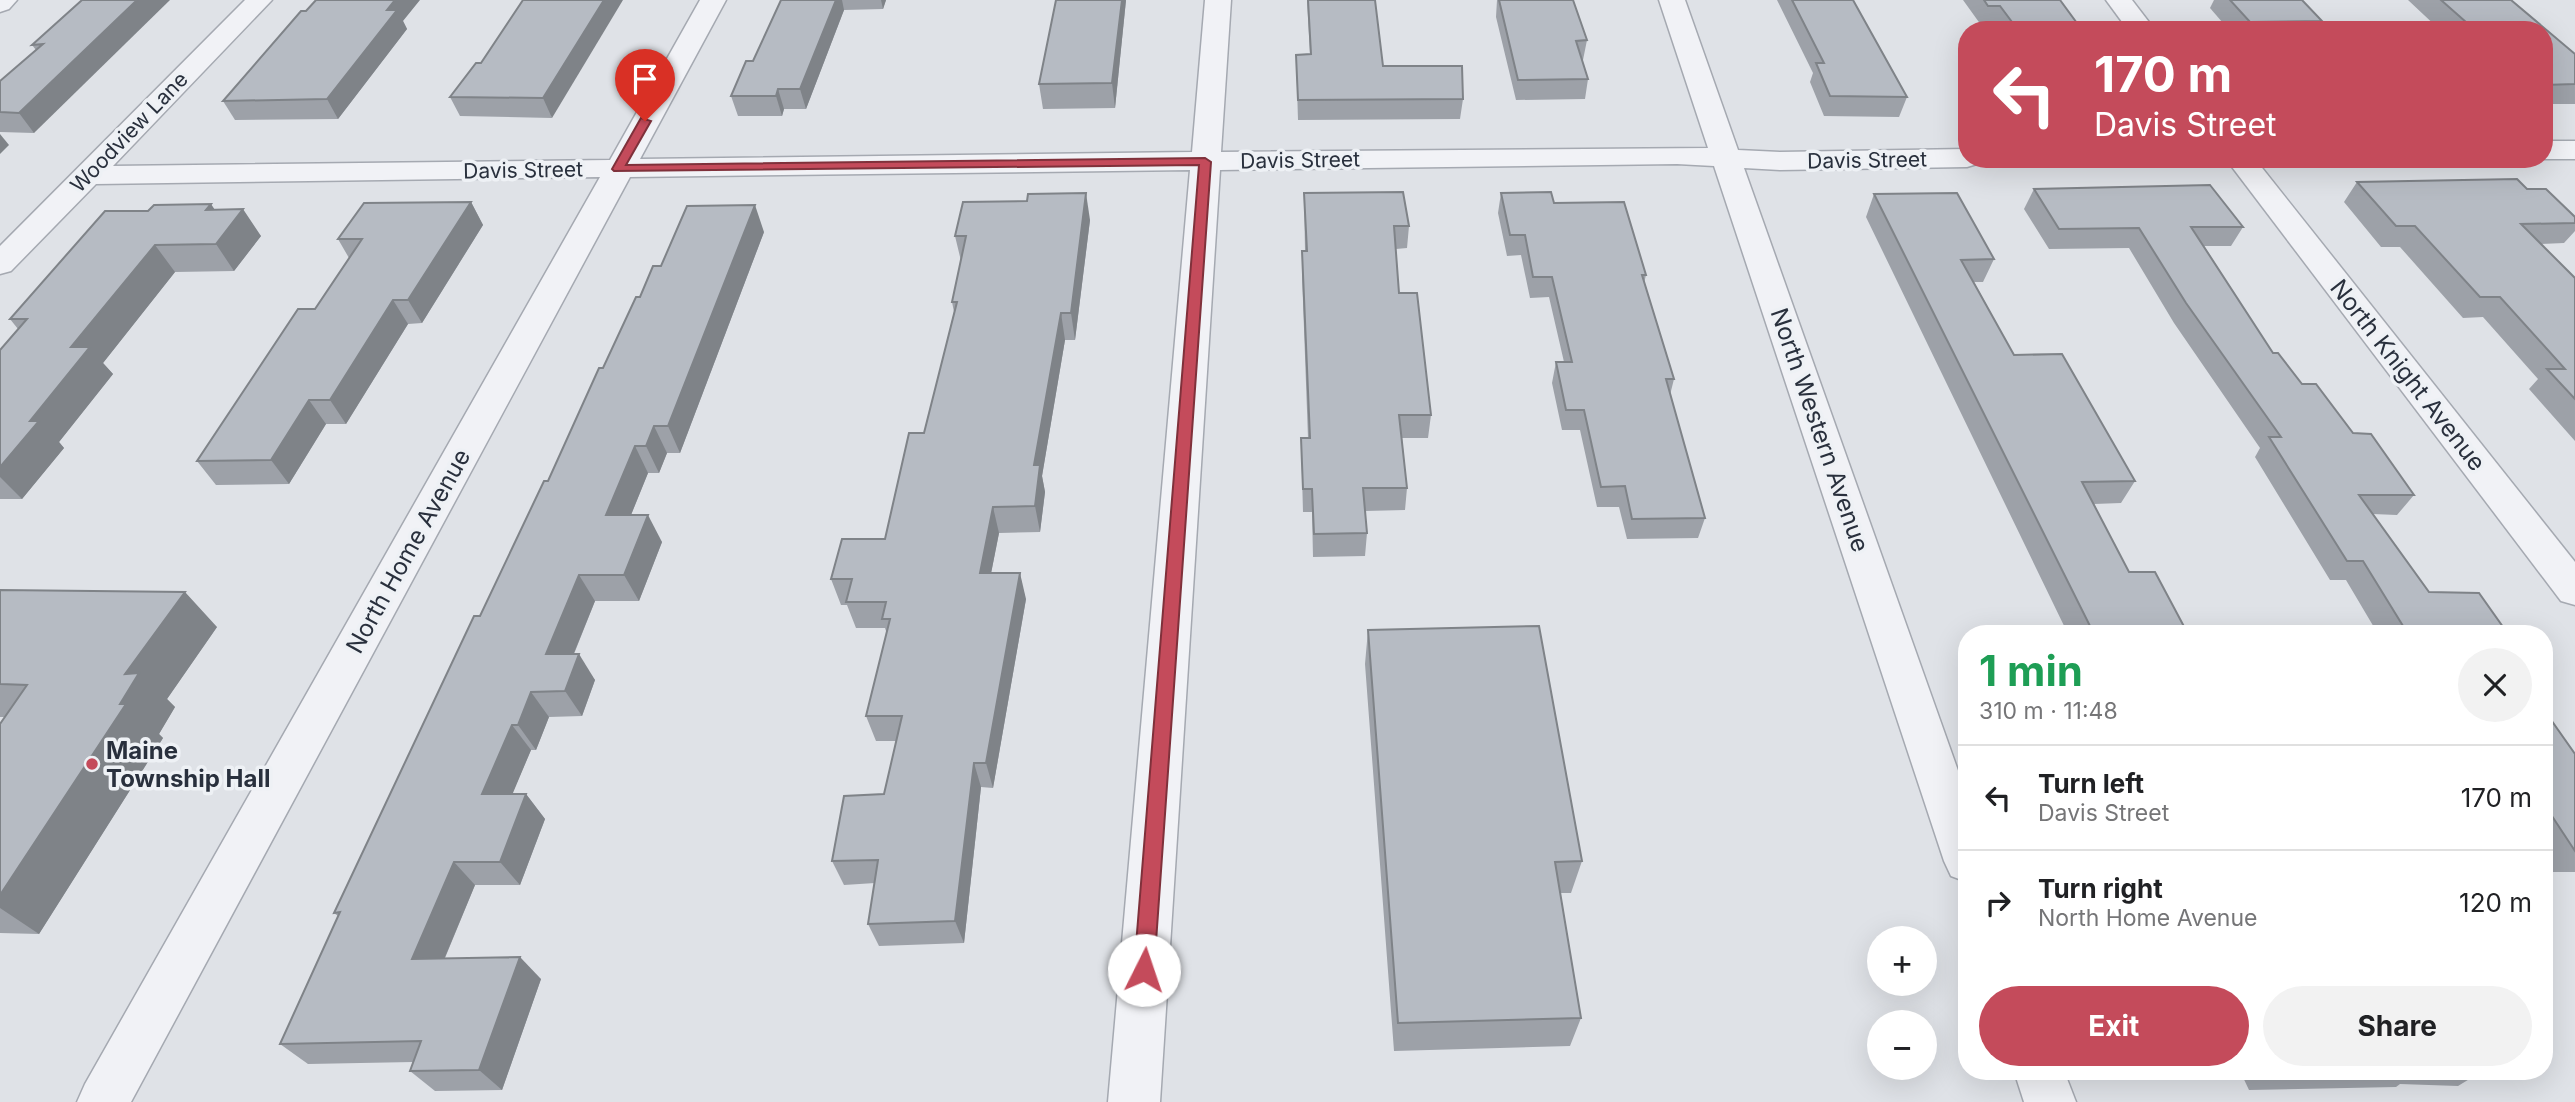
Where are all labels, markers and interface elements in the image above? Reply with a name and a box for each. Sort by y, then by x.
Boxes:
text: 170 m [2094,45,2232,104]
pin [615,49,675,121]
icon: left [1979,49,2070,140]
icon: arrive [626,60,664,98]
street label: Woodview Lane [65,67,193,197]
text: Davis Street [2094,105,2277,144]
street label: Davis Street [1240,146,1360,174]
street label: Davis Street [1807,146,1927,174]
street label: Davis Street [463,156,583,184]
street label: North Knight Avenue [2324,274,2492,476]
street label: North Western Avenue [1765,304,1875,556]
street label: North Home Avenue [340,444,476,658]
text: 1 min [1979,645,2083,696]
button: close [2458,648,2532,722]
text: 310 m · 11:48 [1979,697,2118,725]
place label: Maine Township Hall [106,736,270,793]
marker: Maine Township Hall [84,756,100,772]
text: Turn left [2038,768,2144,799]
icon: left [1979,779,2017,817]
text: 170 m [2461,782,2532,813]
text: Davis Street [2038,799,2169,827]
text: Turn right [2038,873,2163,904]
icon: right [1979,884,2017,922]
text: 120 m [2459,887,2532,918]
text: North Home Avenue [2038,904,2257,932]
map controls [1867,926,1937,1080]
button: + [1867,926,1937,996]
position arrow [1107,933,1181,1007]
button: Exit [1979,986,2249,1066]
button: Share [2263,986,2532,1066]
button: − [1867,1010,1937,1080]

